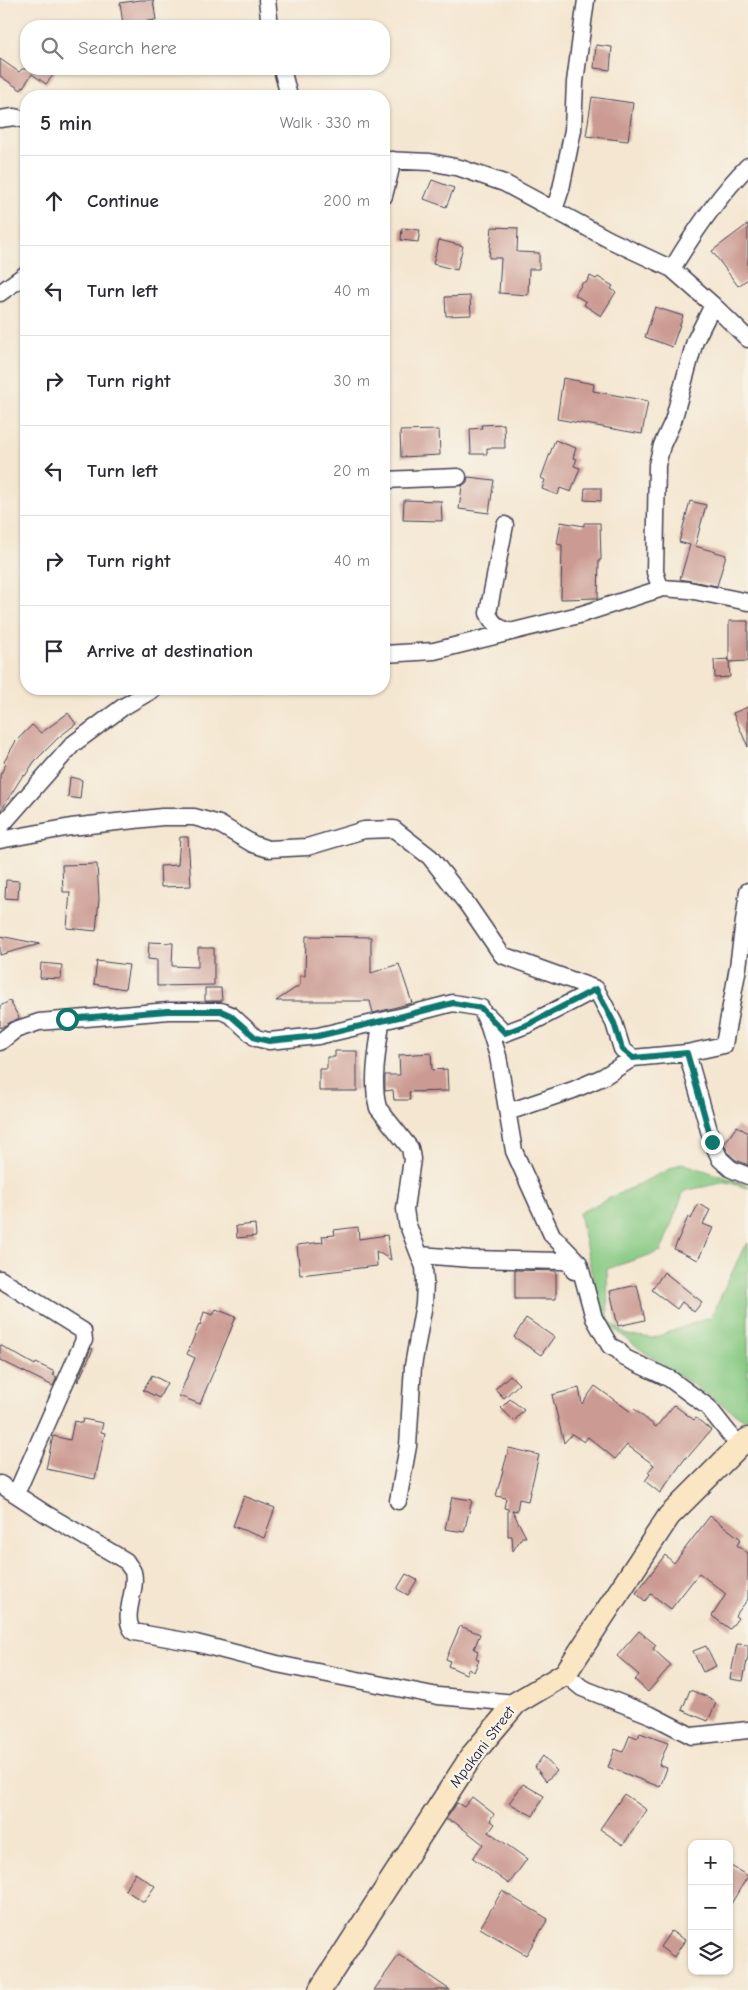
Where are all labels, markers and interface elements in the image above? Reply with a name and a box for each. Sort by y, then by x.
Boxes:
search box [20,20,390,75]
icon: search [38,34,66,62]
text: Search here [78,37,177,59]
text: 5 min [40,111,92,135]
text: Walk · 330 m [280,114,370,132]
icon: ahead [40,187,68,215]
text: Continue [87,190,159,212]
text: 200 m [324,192,370,210]
icon: left [40,277,68,305]
text: Turn left [87,280,158,302]
text: 40 m [334,282,370,300]
icon: right [40,367,68,395]
text: Turn right [87,370,171,392]
text: 30 m [334,372,370,390]
icon: left [40,457,68,485]
text: Turn left [87,460,158,482]
text: 20 m [333,462,370,480]
icon: right [40,547,68,575]
text: Turn right [87,550,171,572]
text: 40 m [334,552,370,570]
icon: arrive [40,637,68,665]
text: Arrive at destination [87,640,253,662]
route start [56,1008,79,1031]
route end [701,1131,724,1154]
street label: Mpakani Street [446,1702,519,1791]
map controls [688,1840,733,1975]
button: + [688,1840,733,1885]
button: − [688,1885,733,1930]
button: layers [688,1930,733,1975]

